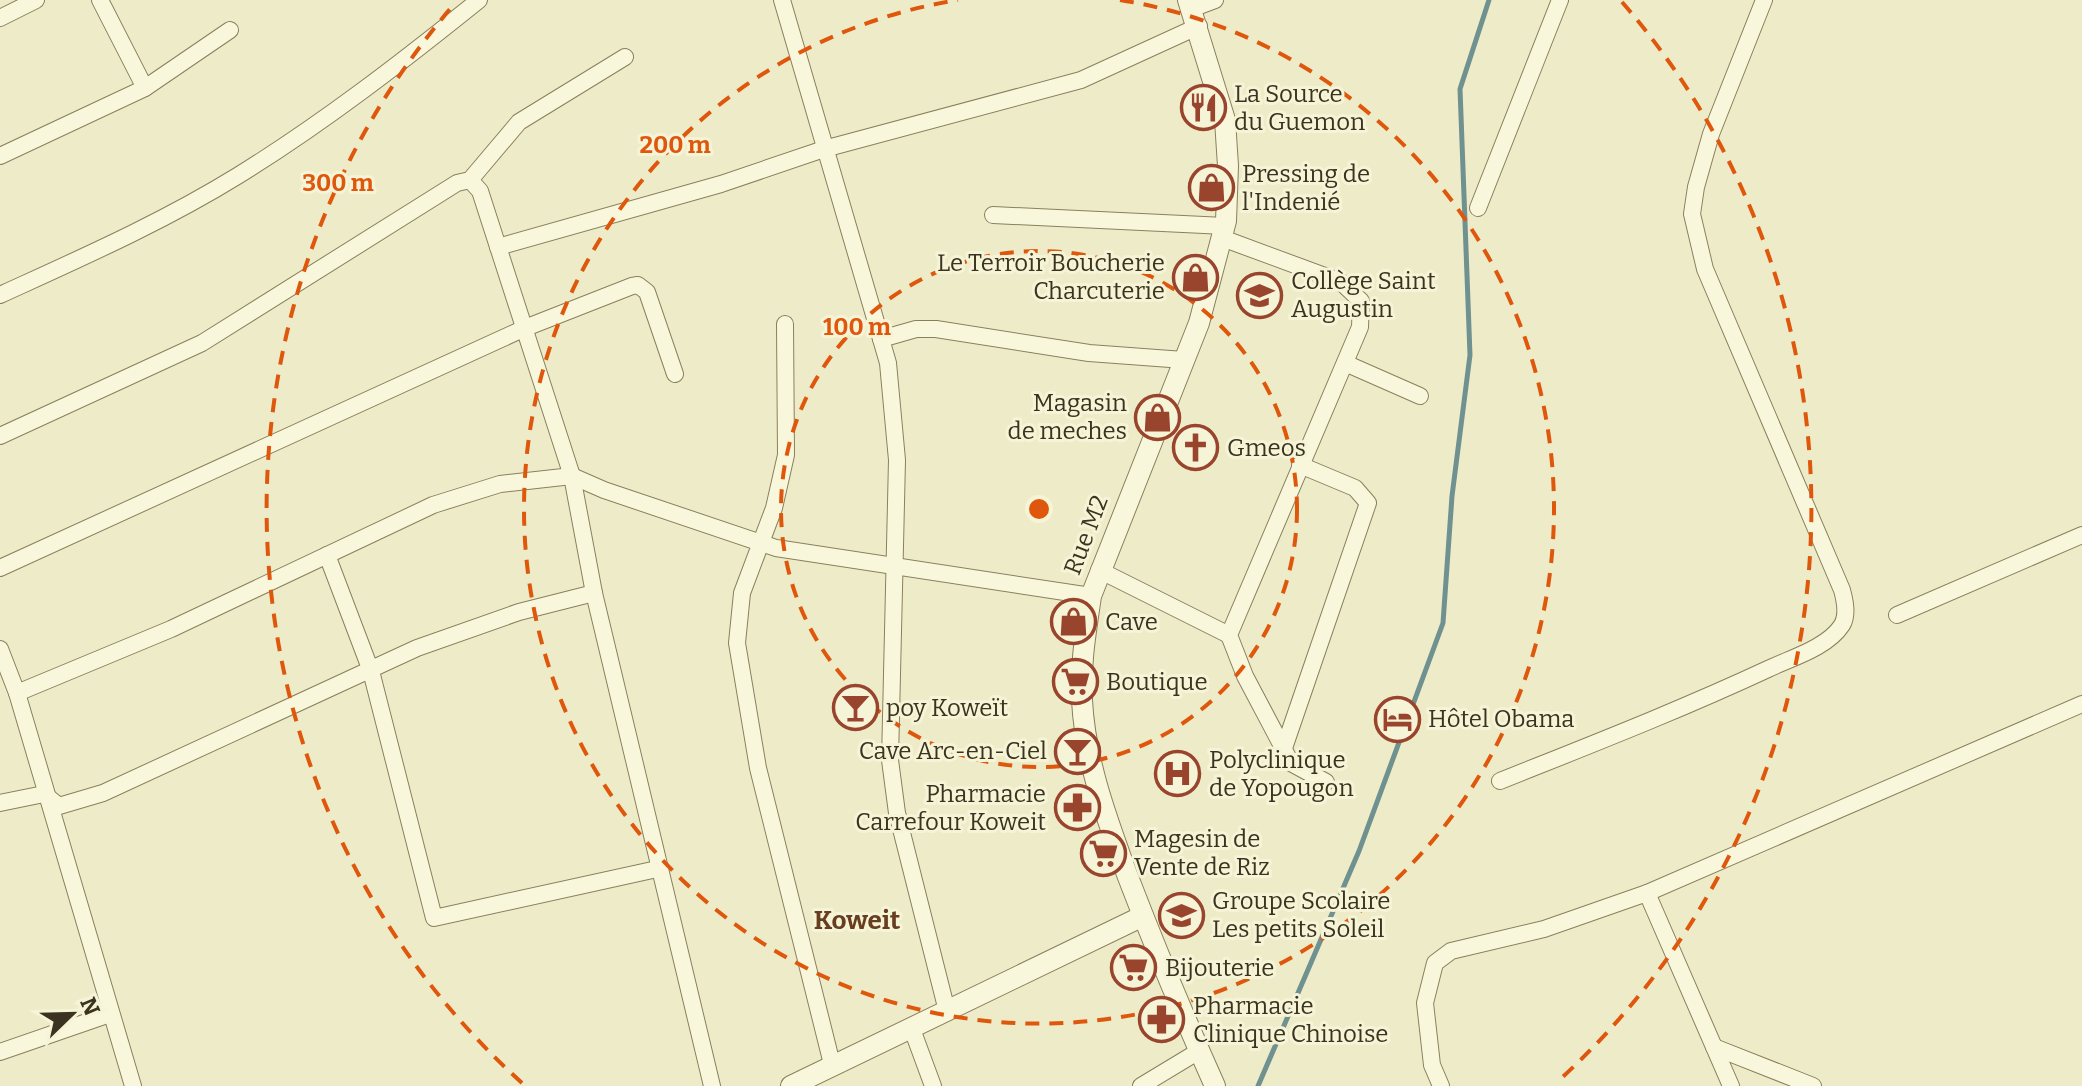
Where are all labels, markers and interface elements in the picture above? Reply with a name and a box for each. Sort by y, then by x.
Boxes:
place label: La Source du Guemon [1234,80,1365,136]
restaurant icon: La Source du Guemon [1179,84,1227,132]
text: 200 m [639,131,711,159]
place label: Pressing de l'Indenié [1242,160,1370,216]
shop icon: Pressing de l'Indenié [1187,164,1235,212]
text: 300 m [302,169,374,197]
place label: Le Terroir Boucherie Charcuterie [937,249,1165,305]
shop icon: Le Terroir Boucherie Charcuterie [1172,253,1220,301]
place label: Collège Saint Augustin [1291,267,1436,323]
school or university icon: Collège Saint Augustin [1236,271,1284,319]
text: 100 m [823,313,891,341]
place label: Magasin de meches [1007,389,1127,445]
shop icon: Magasin de meches [1134,393,1182,441]
church icon: Gmeos [1172,424,1220,472]
place label: Gmeos [1227,434,1306,462]
street label: Rue M2 [1058,491,1114,579]
centre of rings [1025,495,1053,523]
shop icon: Cave [1050,598,1098,646]
place label: Cave [1105,608,1158,636]
supermarket icon: Boutique [1051,658,1099,706]
place label: Boutique [1106,668,1208,696]
bar icon: poy Koweït [831,684,879,732]
place label: poy Koweït [886,694,1008,722]
hotel icon: Hôtel Obama [1373,695,1421,743]
place label: Hôtel Obama [1428,705,1574,733]
bar icon: Cave Arc-en-Ciel [1054,727,1102,775]
place label: Cave Arc-en-Ciel [859,737,1047,765]
place label: Polyclinique de Yopougon [1209,746,1354,802]
hospital icon: Polyclinique de Yopougon [1154,750,1202,798]
place label: Pharmacie Carrefour Koweit [855,780,1046,836]
pharmacy icon: Pharmacie Carrefour Koweit [1053,784,1101,832]
place label: Magesin de Vente de Riz [1134,825,1270,881]
supermarket icon: Magesin de Vente de Riz [1079,829,1127,877]
place label: Groupe Scolaire Les petits Soleil [1212,887,1390,943]
school or university icon: Groupe Scolaire Les petits Soleil [1157,891,1205,939]
district label: Koweit [814,905,901,936]
supermarket icon: Bijouterie [1110,944,1158,992]
place label: Bijouterie [1165,954,1274,982]
north arrow [32,974,112,1054]
place label: Pharmacie Clinique Chinoise [1193,992,1388,1048]
text: N [74,993,106,1019]
pharmacy icon: Pharmacie Clinique Chinoise [1138,996,1186,1044]

